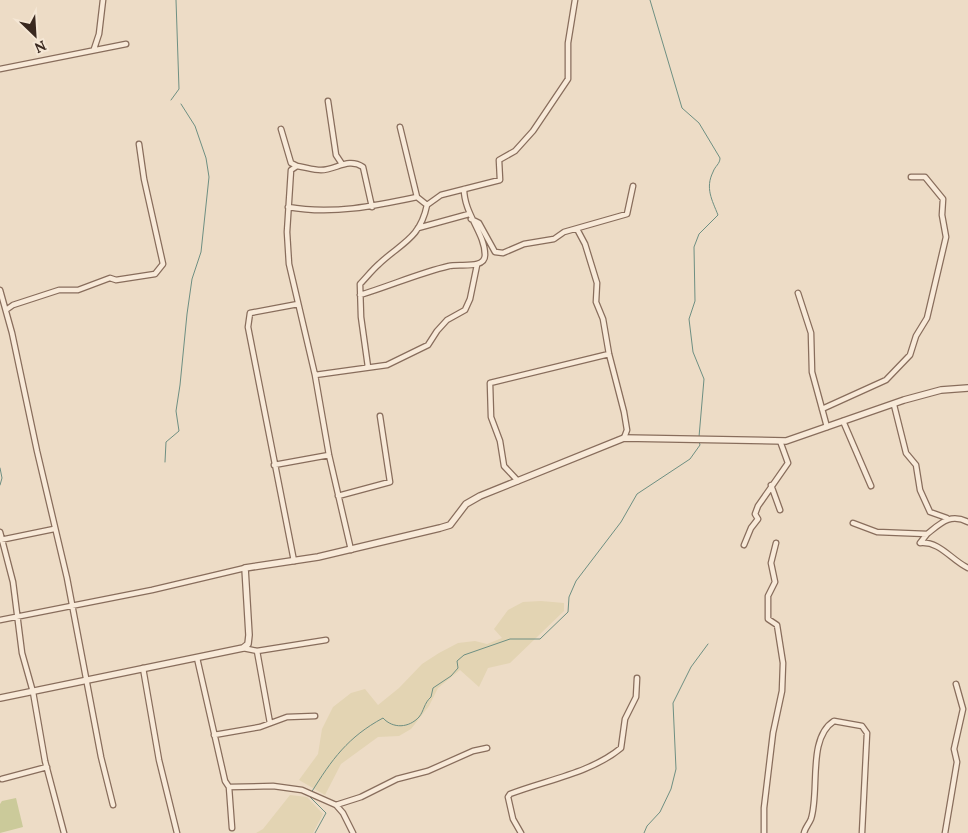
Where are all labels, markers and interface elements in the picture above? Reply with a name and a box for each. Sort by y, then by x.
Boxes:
north arrow [10,10,60,60]
text: N [32,36,49,57]

